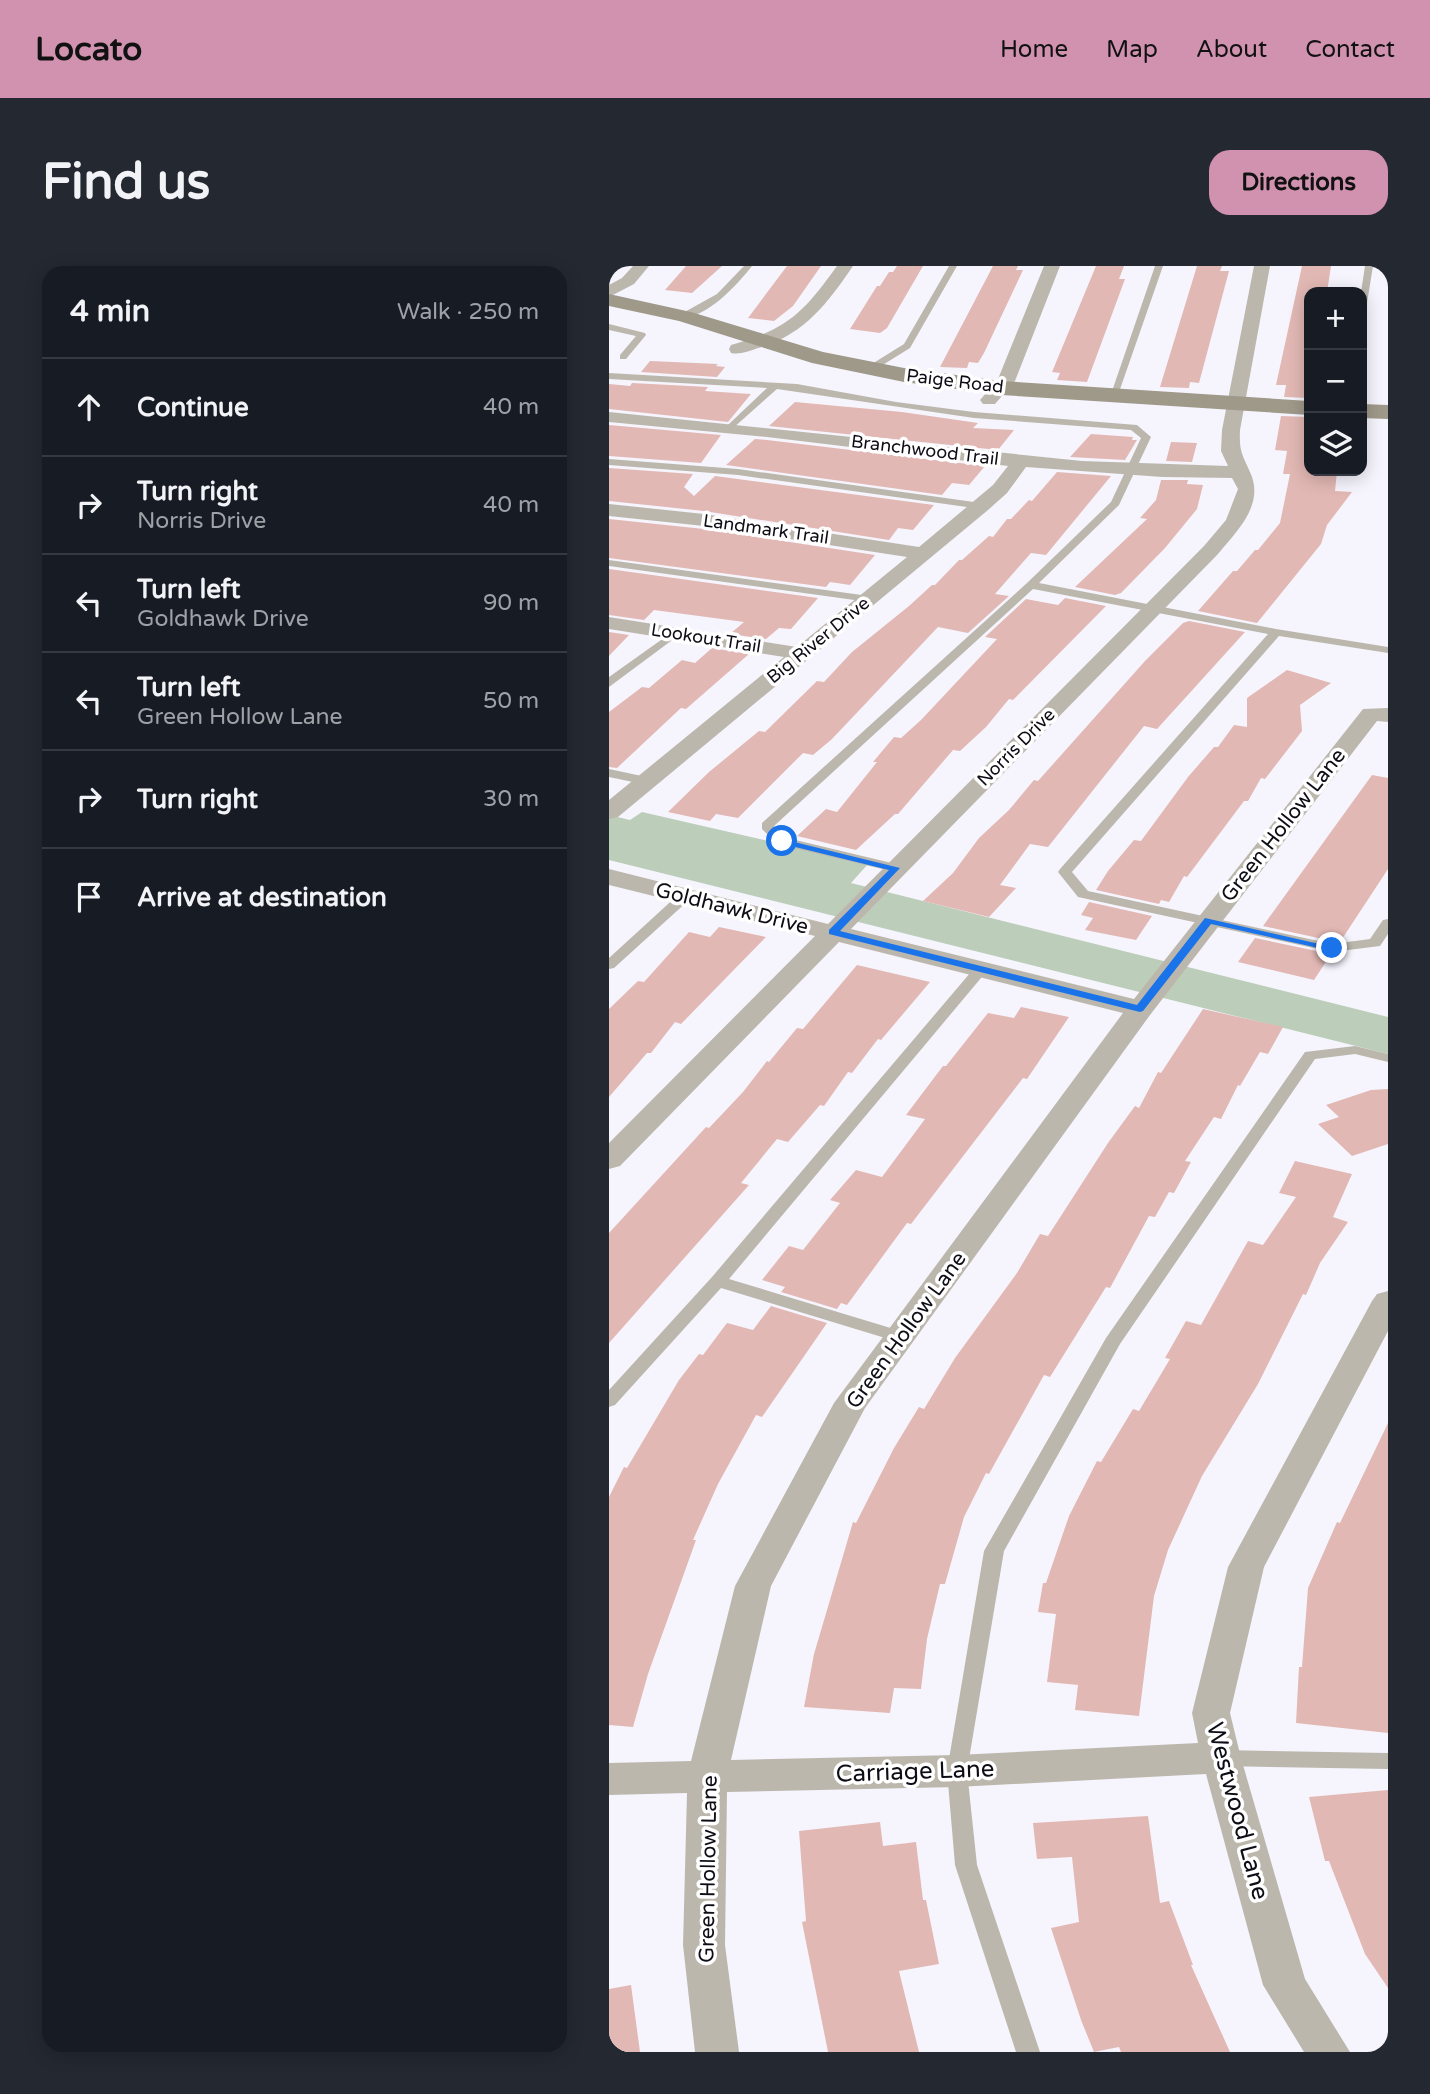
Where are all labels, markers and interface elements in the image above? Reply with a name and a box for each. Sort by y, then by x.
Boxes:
text: Locato [35,30,142,69]
text: Home [1000,35,1068,64]
text: Map [1106,35,1158,64]
text: About [1196,35,1267,64]
text: Contact [1305,35,1395,64]
button: Directions [1209,150,1388,215]
text: Find us [42,153,210,212]
map controls [1304,287,1367,476]
button: + [1304,287,1367,350]
text: 4 min [70,293,150,330]
text: Walk · 250 m [397,298,539,326]
button: − [1304,350,1367,413]
street label: Paige Road [905,364,1005,398]
icon: ahead [70,388,108,426]
text: Continue [137,392,249,423]
text: 40 m [483,393,539,421]
button: layers [1304,413,1367,476]
street label: Branchwood Trail [850,430,1000,470]
text: Turn right [137,476,258,507]
icon: right [70,486,108,524]
text: 40 m [483,491,539,519]
text: Norris Drive [137,507,266,535]
street label: Landmark Trail [702,509,830,549]
text: Turn left [137,574,240,605]
icon: left [70,584,108,622]
text: 90 m [483,589,539,617]
street label: Big River Drive [762,592,874,688]
text: Goldhawk Drive [137,605,309,633]
street label: Lookout Trail [649,618,763,658]
text: Turn left [137,672,240,703]
icon: left [70,682,108,720]
text: 50 m [483,687,539,715]
text: Green Hollow Lane [137,703,343,731]
street label: Norris Drive [972,703,1060,791]
street label: Green Hollow Lane [1216,744,1351,907]
icon: right [70,780,108,818]
text: Turn right [137,784,258,815]
text: 30 m [483,785,539,813]
route start [766,825,797,856]
street label: Goldhawk Drive [653,877,811,940]
icon: arrive [70,878,108,916]
text: Arrive at destination [137,882,387,913]
route end [1316,932,1347,963]
street label: Green Hollow Lane [841,1247,972,1414]
street label: Westwood Lane [1200,1719,1275,1903]
street label: Carriage Lane [835,1754,995,1789]
street label: Green Hollow Lane [694,1775,723,1963]

